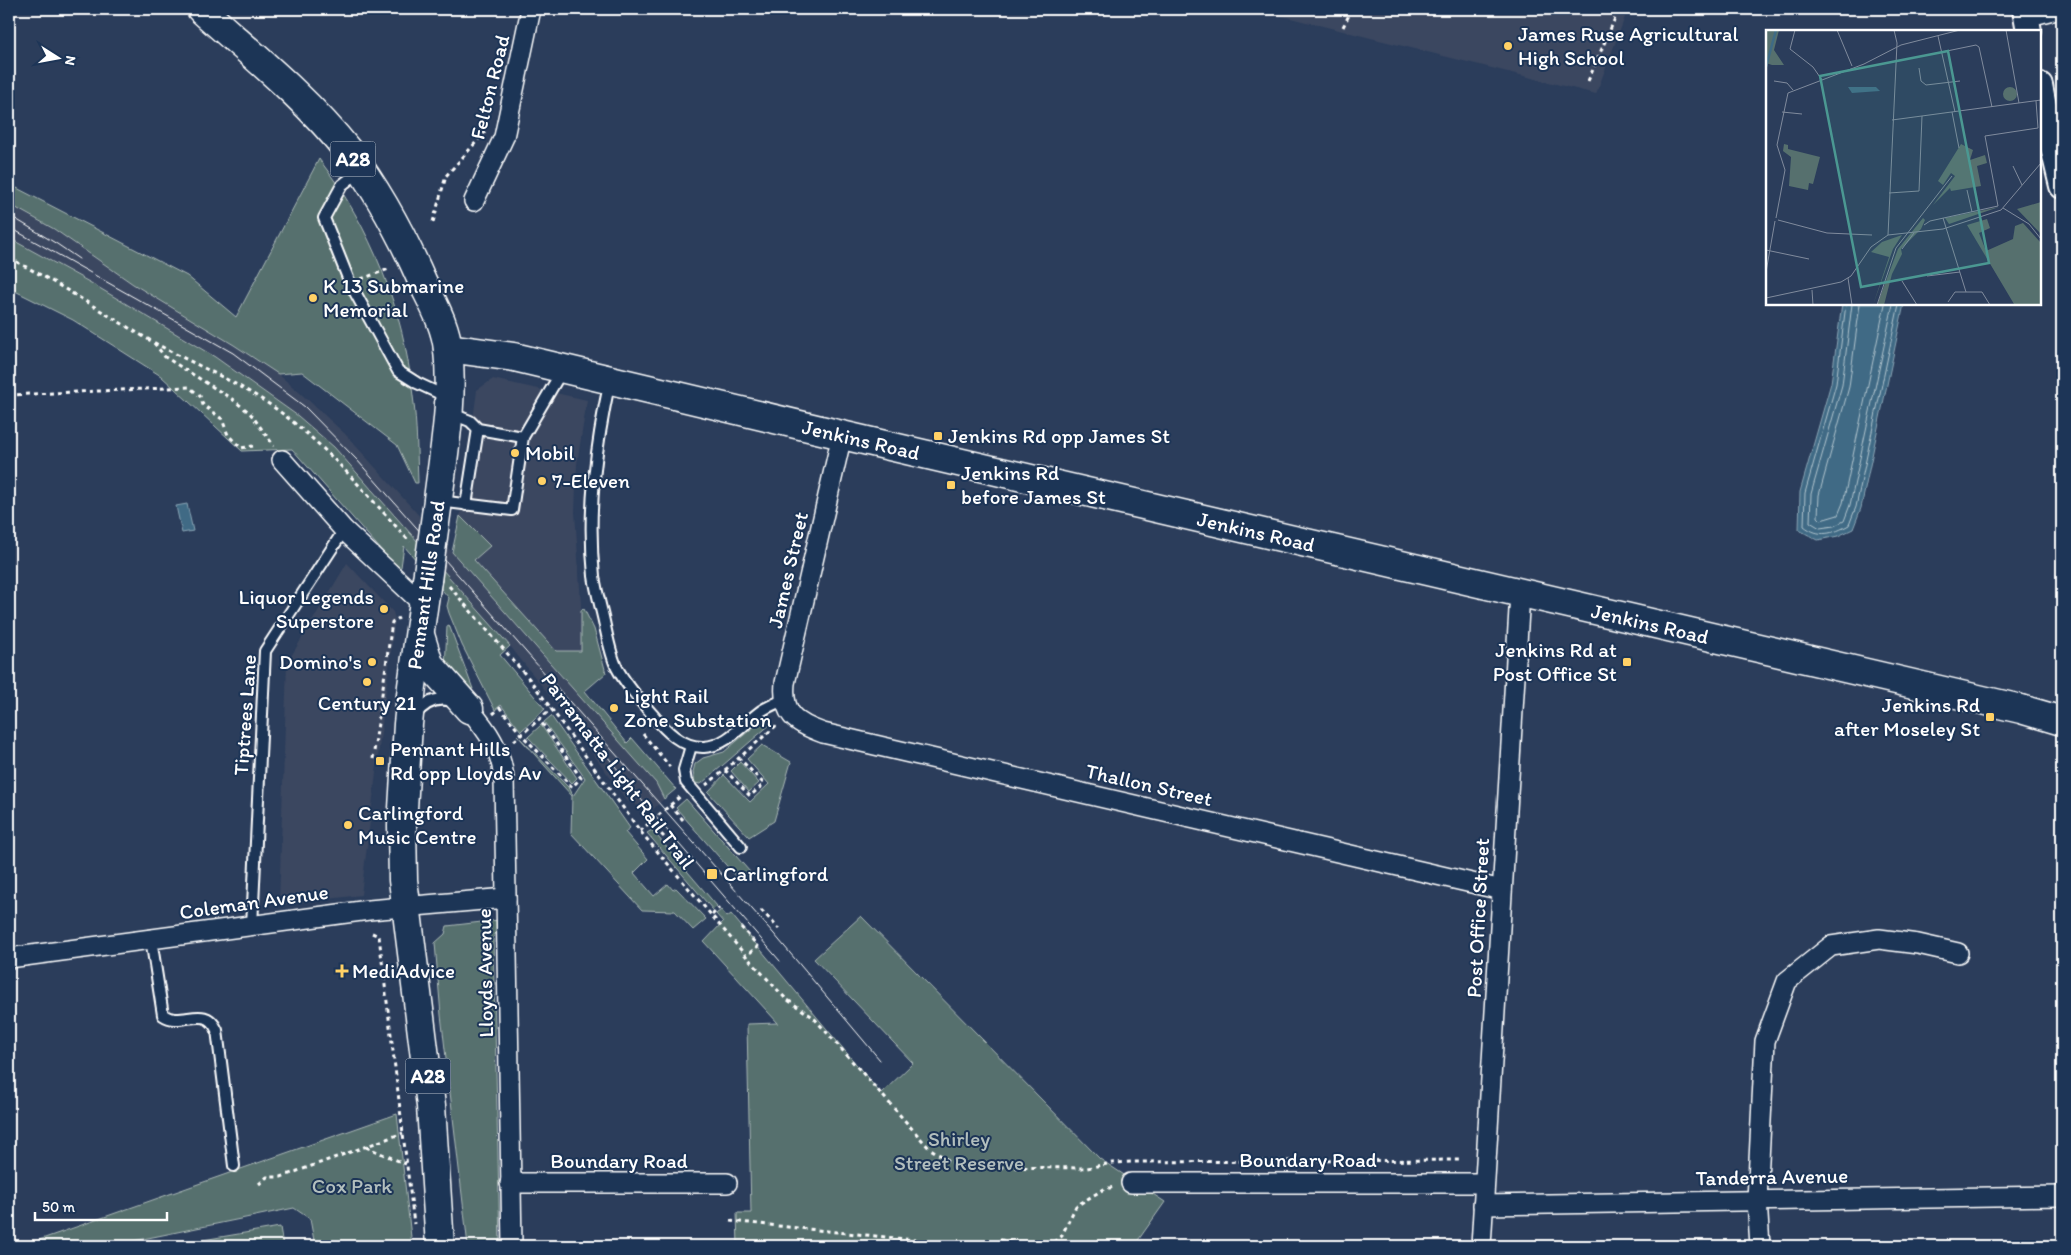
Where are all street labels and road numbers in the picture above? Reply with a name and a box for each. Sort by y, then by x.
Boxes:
street label: Felton Road [464,32,515,142]
road number: A28 [330,142,376,176]
street label: Jenkins Road [800,414,922,465]
street label: Pennant Hills Road [401,499,450,671]
street label: Jenkins Road [1195,506,1317,557]
street label: James Street [762,509,813,630]
street label: Jenkins Road [1589,598,1711,649]
street label: Tiptrees Lane [228,654,261,776]
street label: Parramatta Light Rail Trail [536,668,700,874]
street label: Thallon Street [1083,758,1215,811]
street label: Post Office Street [1461,837,1494,999]
street label: Coleman Avenue [178,879,330,924]
street label: Lloyds Avenue [471,908,498,1038]
road number: A28 [406,1058,450,1094]
street label: Boundary Road [1239,1147,1377,1172]
street label: Boundary Road [550,1148,688,1173]
street label: Tanderra Avenue [1695,1163,1849,1190]

